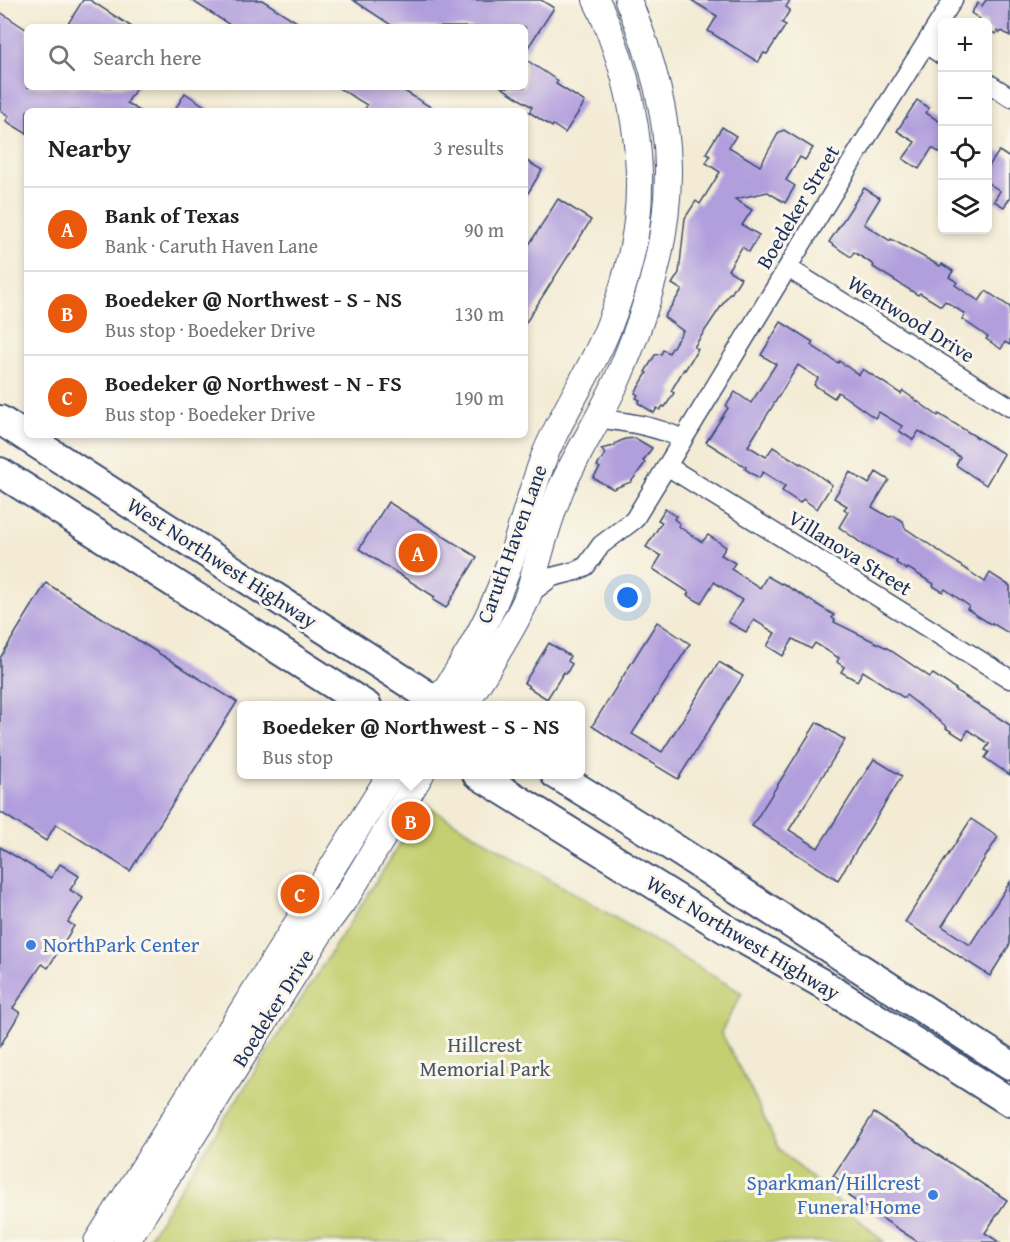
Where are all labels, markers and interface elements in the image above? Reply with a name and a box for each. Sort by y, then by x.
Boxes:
map controls [938,18,992,234]
button: + [938,18,992,72]
search box [24,24,528,90]
icon: search [45,41,78,74]
text: Search here [93,41,202,73]
button: − [938,72,992,126]
button: locate [938,126,992,180]
text: Nearby [48,128,131,167]
text: 3 results [433,133,504,162]
street label: Boedeker Street [748,138,847,275]
button: layers [938,180,992,234]
text: Bank of Texas [105,199,239,231]
text: A [61,215,74,244]
text: 90 m [464,215,504,244]
text: Bank · Caruth Haven Lane [105,231,318,260]
street label: Wentwood Drive [842,267,981,370]
text: Boedeker @ Northwest - S - NS [105,283,402,315]
text: B [61,299,74,328]
text: 130 m [454,299,504,328]
text: Bus stop · Boedeker Drive [105,315,315,344]
text: Boedeker @ Northwest - N - FS [105,367,402,399]
text: C [62,383,73,412]
text: 190 m [454,383,504,412]
text: Bus stop · Boedeker Drive [105,399,315,428]
street label: Caruth Haven Lane [468,460,555,627]
street label: West Northwest Highway [121,489,324,636]
street label: Villanova Street [782,502,919,603]
pin: A [398,530,438,576]
your location [613,583,642,612]
popup [237,701,585,779]
text: Boedeker @ Northwest - S - NS [263,710,559,742]
text: Bus stop [263,742,333,771]
pin: B [392,798,430,844]
street label: West Northwest Highway [640,867,847,1008]
pin: C [280,872,320,916]
place label: NorthPark Center [43,929,200,960]
marker: NorthPark Center [24,938,38,952]
street label: Boedeker Drive [224,943,321,1073]
park label: Hillcrest Memorial Park [420,1029,551,1084]
place label: Sparkman/Hillcrest Funeral Home [747,1167,922,1222]
marker: Sparkman/Hillcrest Funeral Home [926,1188,940,1202]

